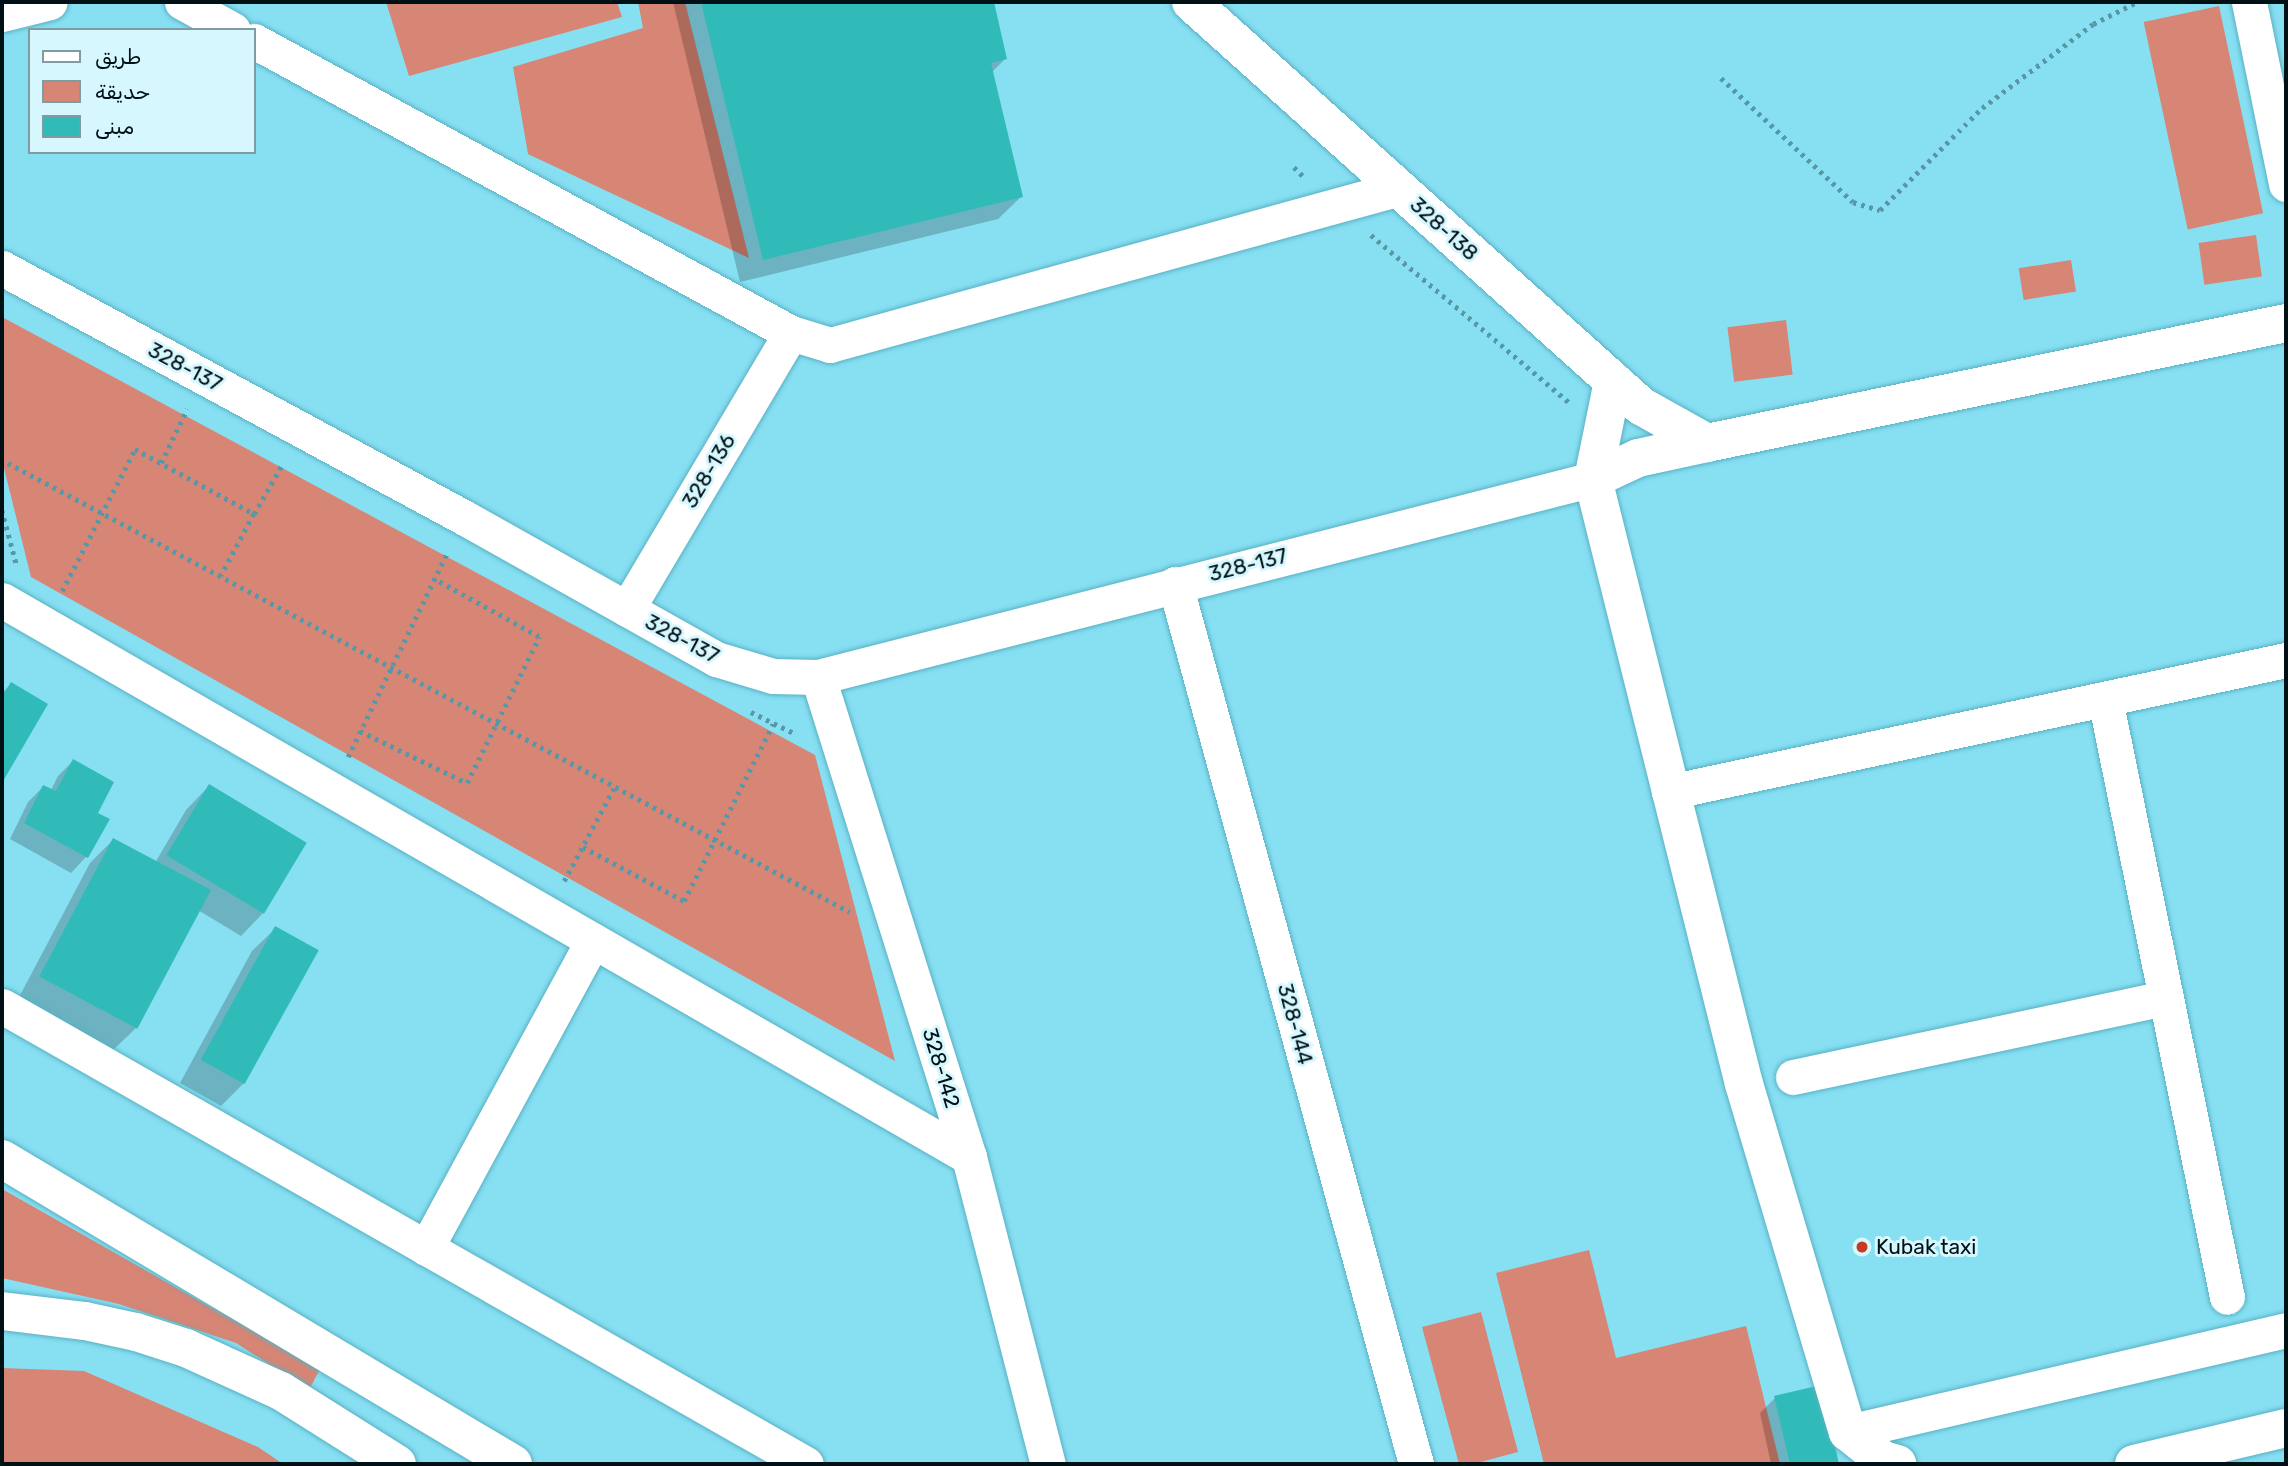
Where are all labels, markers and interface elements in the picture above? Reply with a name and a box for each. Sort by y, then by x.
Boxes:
legend [28,28,256,154]
text: طريق [95,44,141,69]
text: حديقة [95,79,150,104]
text: مبنى [95,114,134,139]
street label: 328-138 [1405,192,1483,266]
street label: 328-137 [144,337,226,397]
street label: 328-136 [677,429,741,513]
street label: 328-137 [1206,543,1290,587]
street label: 328-137 [641,609,723,669]
street label: 328-144 [1272,981,1318,1067]
street label: 328-142 [917,1025,965,1111]
place label: Kubak taxi [1876,1234,1977,1260]
marker: Kubak taxi [1854,1239,1870,1255]

